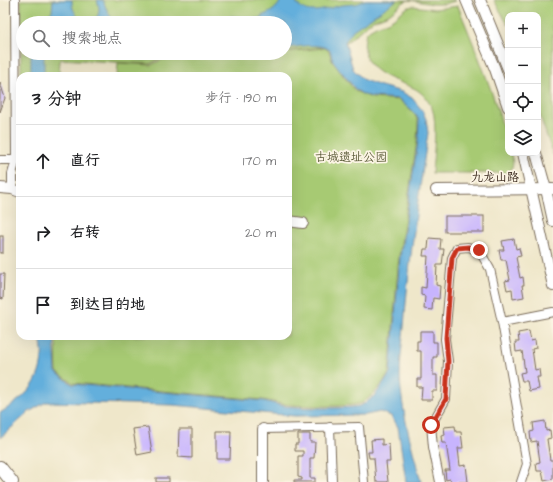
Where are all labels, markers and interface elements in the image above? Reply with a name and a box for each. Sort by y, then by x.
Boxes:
map controls [505,12,541,156]
button: + [505,12,541,48]
search box [16,16,292,60]
icon: search [30,27,52,49]
text: 搜索地点 [62,28,122,49]
button: − [505,48,541,84]
button: locate [505,84,541,120]
text: 3 分钟 [32,87,81,111]
text: 步行 · 190 m [205,89,276,107]
button: layers [505,120,541,156]
park label: 古城遗址公园 [315,149,387,166]
icon: ahead [32,150,54,172]
text: 直行 [70,150,100,171]
text: 170 m [243,152,276,170]
street label: 九龙山路 [471,169,519,186]
icon: right [32,222,54,244]
text: 右转 [70,222,100,243]
text: 20 m [245,224,276,242]
route end [470,241,488,259]
icon: arrive [32,294,54,316]
text: 到达目的地 [70,294,145,315]
route start [422,416,440,434]

